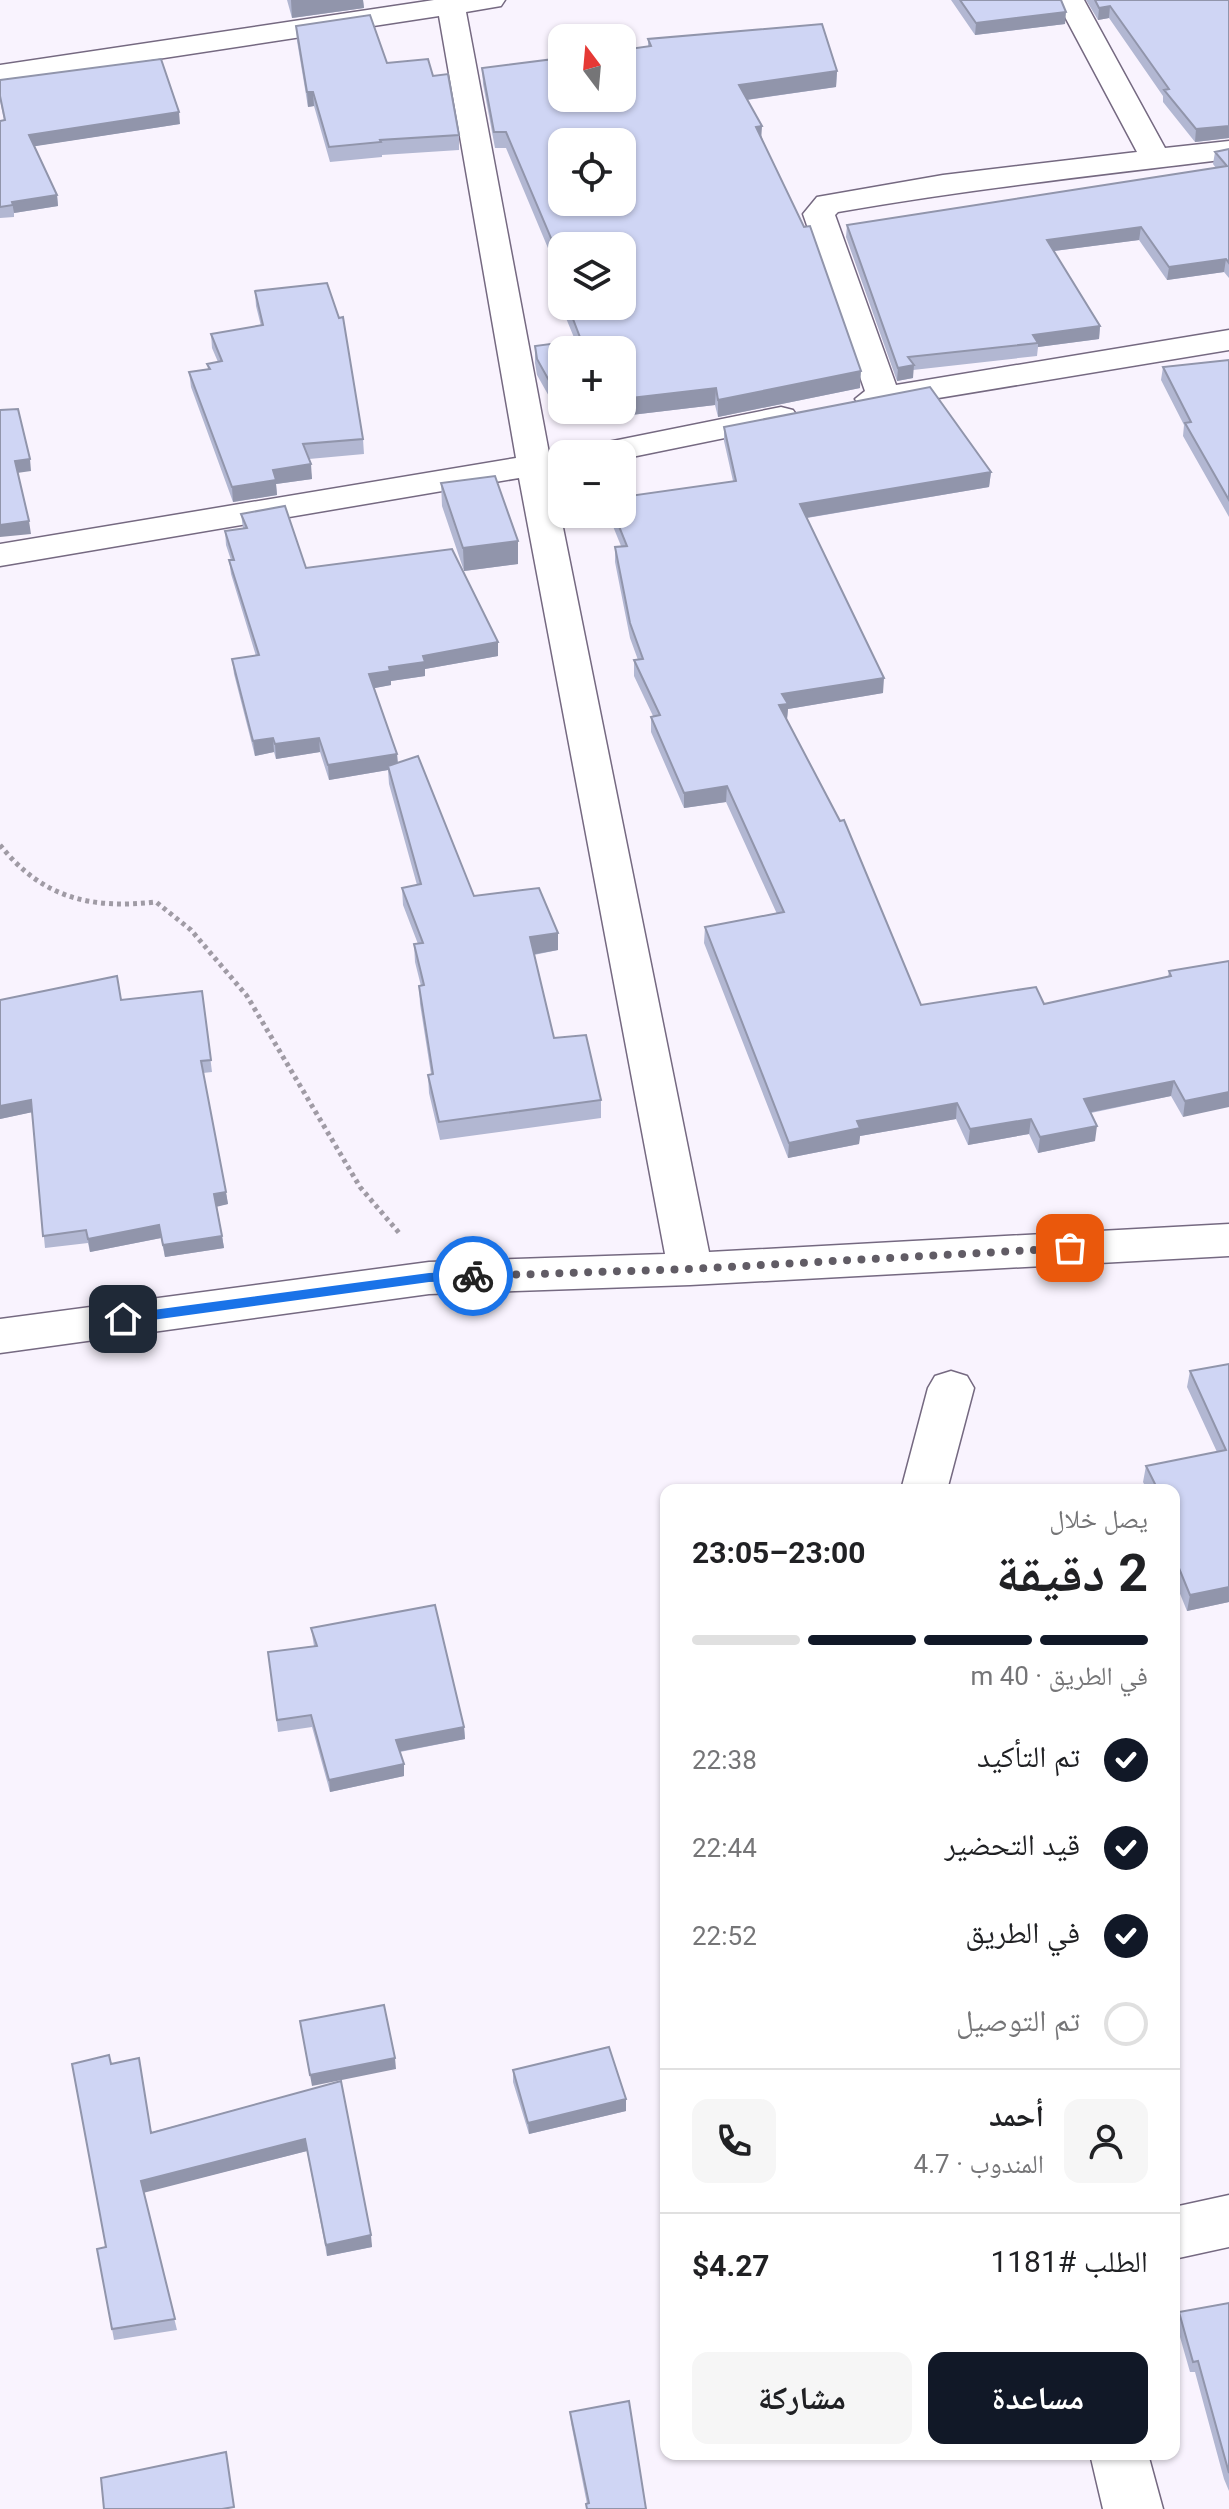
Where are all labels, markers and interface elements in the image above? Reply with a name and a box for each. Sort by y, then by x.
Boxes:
north arrow [548,24,636,112]
map controls [548,24,636,528]
button: locate [548,128,636,216]
button: layers [548,232,636,320]
button: + [548,336,636,424]
button: − [548,440,636,528]
pin [1036,1214,1104,1282]
icon: bag [1048,1226,1092,1270]
courier [433,1236,513,1316]
icon: bike [451,1254,495,1298]
pin [89,1285,157,1353]
icon: home [101,1297,145,1341]
text: يصل خلال [1049,1504,1148,1534]
text: 23:00–23:05 [692,1535,866,1570]
text: 2 دقيقة [996,1543,1148,1604]
text: في الطريق · 40 m [970,1661,1148,1691]
icon: check [1104,1738,1148,1782]
text: تم التأكيد [977,1739,1080,1774]
text: 22:38 [692,1745,757,1775]
icon: check [1104,1826,1148,1870]
text: قيد التحضير [944,1827,1080,1862]
text: 22:44 [692,1833,757,1863]
icon: check [1104,1914,1148,1958]
text: في الطريق [965,1915,1080,1950]
text: 22:52 [692,1921,757,1951]
text: تم التوصيل [956,2003,1080,2038]
text: أحمد [989,2098,1044,2133]
button: phone [692,2099,776,2183]
button: person [1064,2099,1148,2183]
text: المندوب · 4.7 [914,2149,1044,2179]
text: الطلب #1181 [990,2244,1148,2279]
text: $4.27 [692,2248,770,2283]
button: مشاركة [692,2352,912,2444]
button: مساعدة [928,2352,1148,2444]

